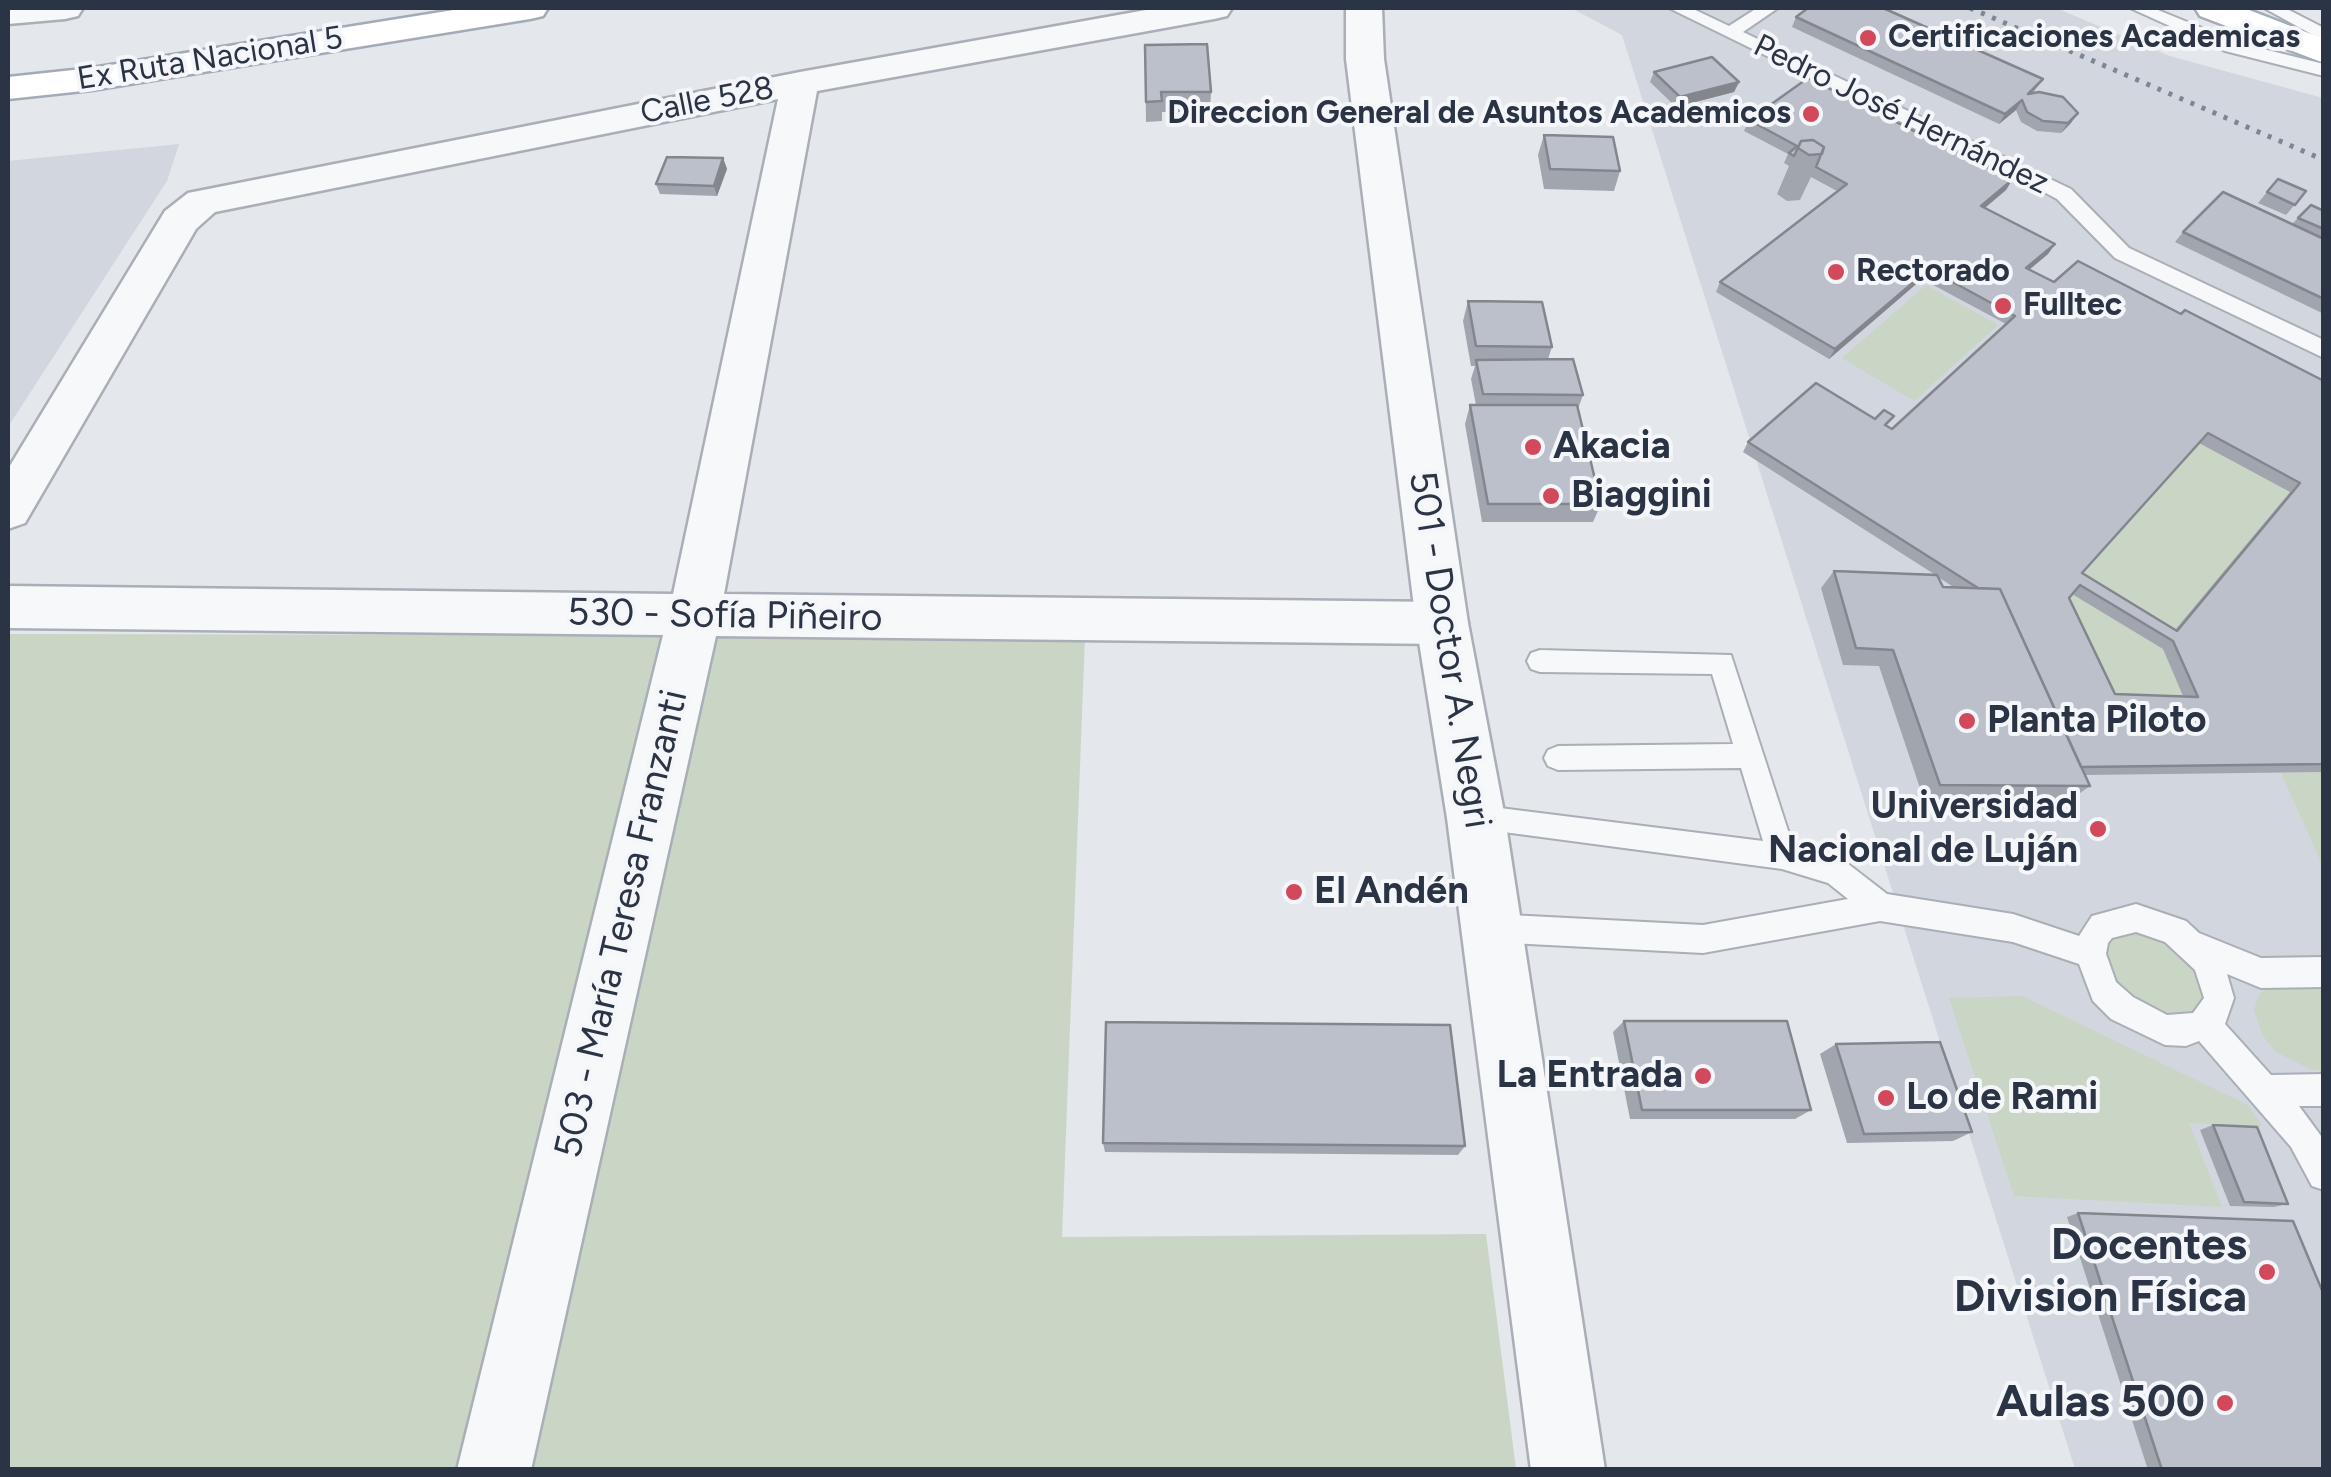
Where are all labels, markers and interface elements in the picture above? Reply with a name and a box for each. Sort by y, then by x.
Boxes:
street label: Ex Ruta Nacional 5 [75,19,345,99]
place label: Certificaciones Academicas [1888,19,2300,57]
street label: Pedro José Hernández [1747,27,2055,203]
marker: Certificaciones Academicas [1857,27,1879,49]
street label: Calle 528 [637,69,777,133]
place label: Direccion General de Asuntos Academicos [1167,95,1791,133]
marker: Direccion General de Asuntos Academicos [1800,103,1822,125]
place label: Rectorado [1856,253,2010,291]
marker: Rectorado [1825,261,1847,283]
place label: Fulltec [2023,287,2122,325]
marker: Fulltec [1992,295,2014,317]
place label: Akacia [1553,424,1671,470]
marker: Akacia [1522,436,1544,458]
street label: 501 - Doctor A. Negri [1398,468,1500,832]
place label: Biaggini [1571,473,1712,519]
marker: Biaggini [1540,485,1562,507]
street label: 530 - Sofía Piñeiro [567,590,883,642]
street label: 503 - María Teresa Franzanti [546,686,698,1162]
place label: Planta Piloto [1987,698,2207,744]
marker: Planta Piloto [1956,710,1978,732]
place label: Universidad Nacional de Luján [1768,784,2078,874]
marker: Universidad Nacional de Luján [2087,818,2109,840]
place label: El Andén [1314,869,1469,915]
marker: El Andén [1283,881,1305,903]
place label: La Entrada [1497,1053,1683,1099]
marker: La Entrada [1692,1065,1714,1087]
place label: Lo de Rami [1906,1075,2098,1121]
marker: Lo de Rami [1875,1087,1897,1109]
place label: Docentes Division Física [1954,1219,2247,1325]
marker: Docentes Division Física [2256,1261,2278,1283]
place label: Aulas 500 [1996,1376,2205,1430]
marker: Aulas 500 [2214,1392,2236,1414]

